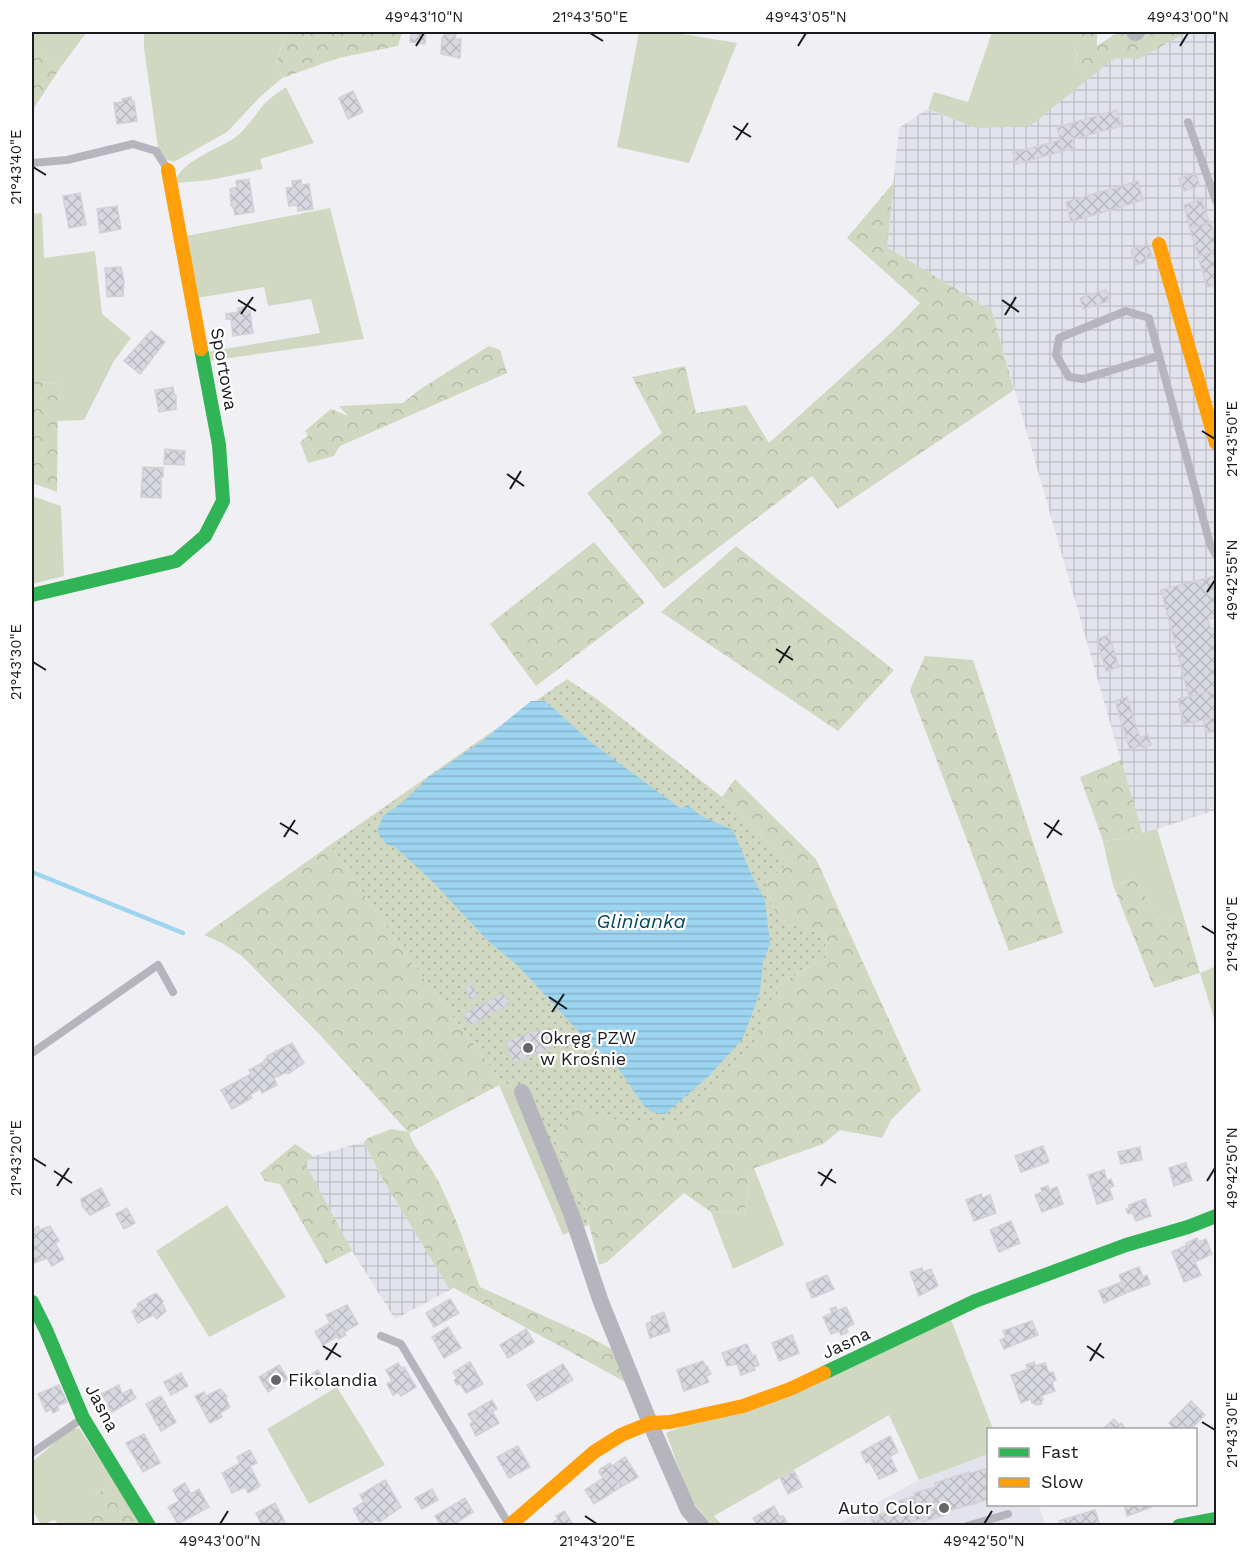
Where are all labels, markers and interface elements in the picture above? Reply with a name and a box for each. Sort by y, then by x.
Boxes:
text: 49°43'10"N [385,8,463,26]
text: 21°43'50"E [552,8,628,26]
text: 49°43'05"N [765,8,847,26]
text: 49°43'00"N [1147,8,1229,26]
text: 21°43'40"E [7,129,25,205]
street label: Sportowa [207,326,242,412]
text: 21°43'50"E [1223,401,1241,477]
text: 49°42'55"N [1223,540,1241,620]
text: 21°43'30"E [7,624,25,700]
text: 21°43'40"E [1223,896,1241,972]
water label: Glinianka [596,909,686,933]
place label: Okręg PZW w Krośnie [540,1027,636,1069]
marker: Okręg PZW w Krośnie [521,1041,535,1055]
text: 21°43'20"E [7,1120,25,1196]
text: 49°42'50"N [1223,1127,1241,1209]
street label: Jasna [818,1322,873,1363]
place label: Fikolandia [288,1369,378,1390]
marker: Fikolandia [269,1373,283,1387]
street label: Jasna [81,1380,124,1435]
text: 21°43'30"E [1223,1392,1241,1468]
legend [987,1428,1197,1506]
text: Fast [1041,1441,1079,1462]
text: Slow [1041,1471,1084,1492]
place label: Auto Color [838,1497,932,1518]
marker: Auto Color [937,1501,951,1515]
text: 49°43'00"N [179,1532,261,1550]
text: 21°43'20"E [559,1532,635,1550]
text: 49°42'50"N [943,1532,1025,1550]

